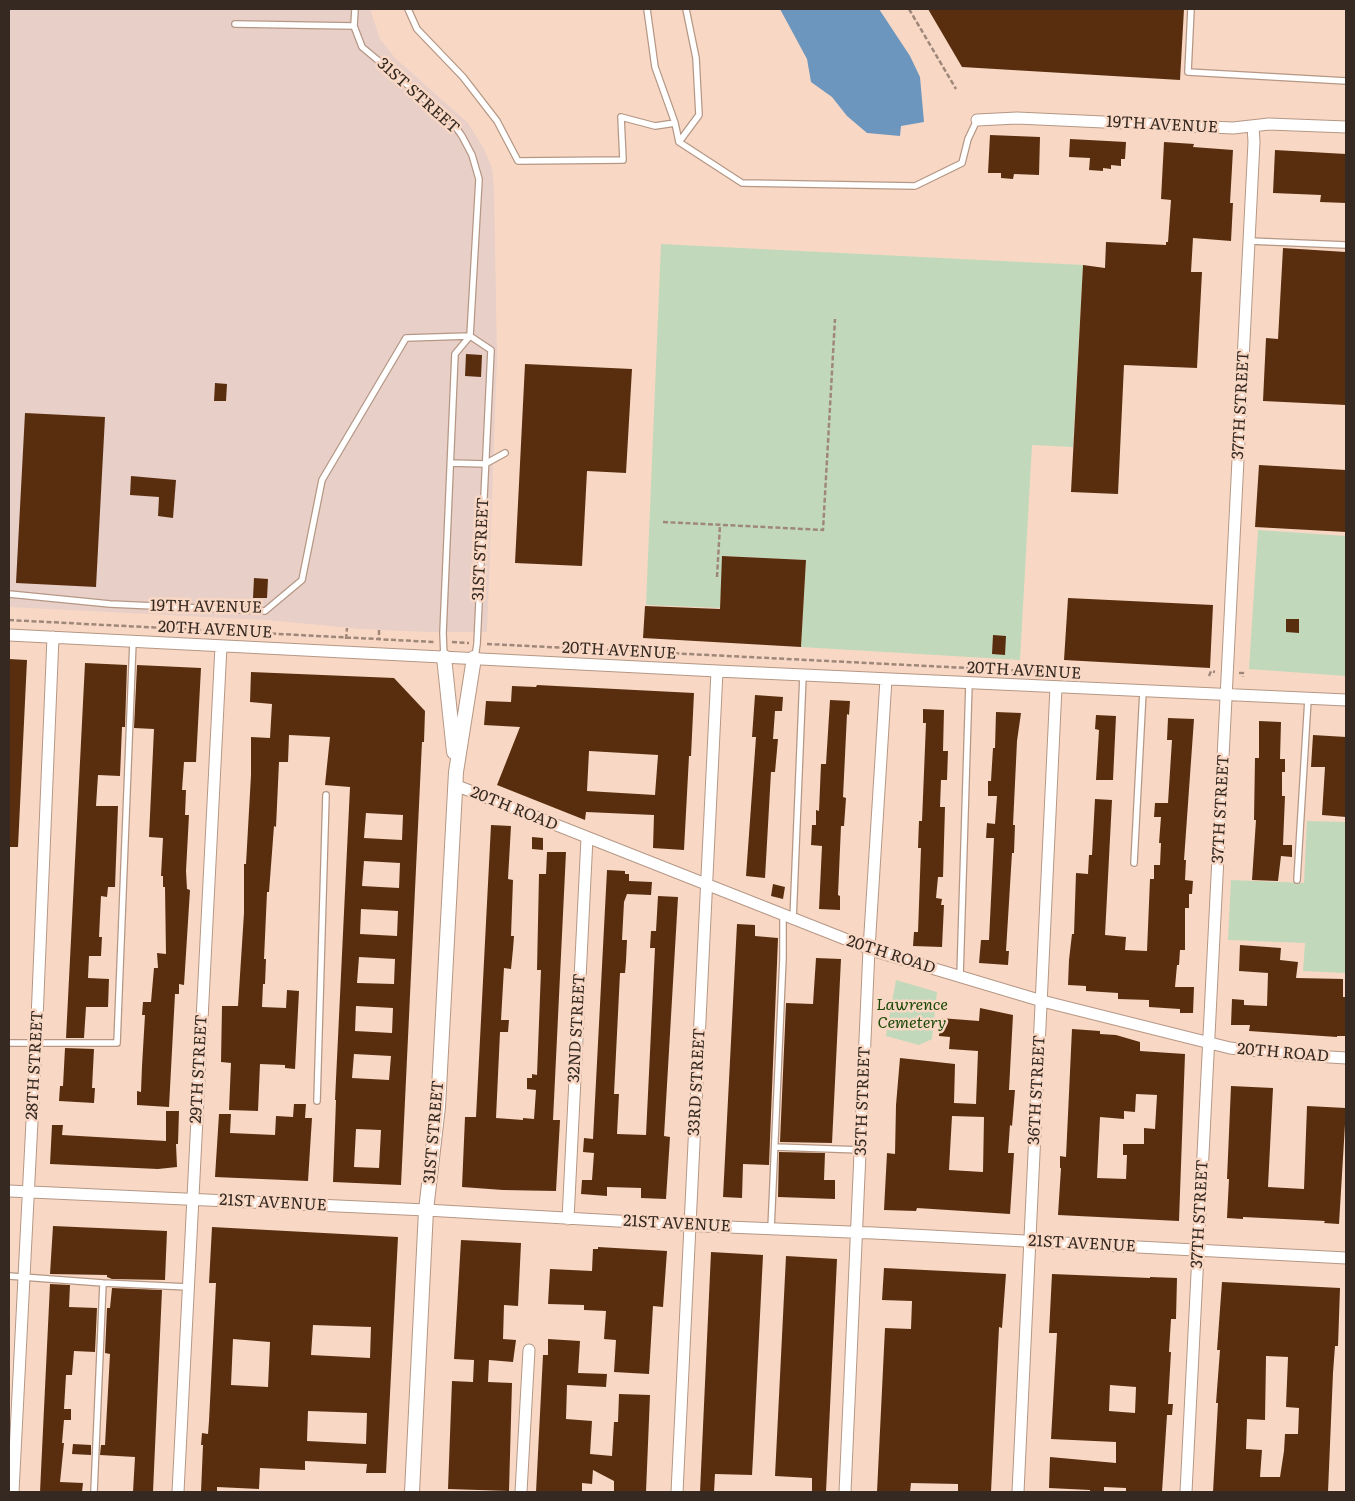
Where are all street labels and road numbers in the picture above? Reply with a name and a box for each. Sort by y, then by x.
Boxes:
street label: 31ST STREET [373,54,463,138]
street label: 19TH AVENUE [1106,112,1218,138]
street label: 37TH STREET [1229,350,1253,460]
street label: 31ST STREET [469,497,493,601]
street label: 19TH AVENUE [150,596,262,618]
street label: 20TH AVENUE [157,617,273,643]
street label: 20TH AVENUE [561,638,677,664]
street label: 20TH AVENUE [966,658,1082,684]
street label: 37TH STREET [1209,754,1233,864]
street label: 20TH ROAD [468,783,560,835]
street label: 20TH ROAD [844,932,938,978]
street label: 32ND STREET [565,973,589,1083]
street label: 28TH STREET [23,1010,47,1120]
street label: 29TH STREET [187,1014,211,1124]
street label: 33RD STREET [685,1027,709,1137]
street label: 36TH STREET [1025,1035,1049,1145]
street label: 20TH ROAD [1236,1039,1330,1067]
street label: 35TH STREET [851,1046,875,1156]
street label: 31ST STREET [420,1079,448,1185]
street label: 37TH STREET [1188,1159,1212,1269]
street label: 21ST AVENUE [219,1191,327,1215]
street label: 21ST AVENUE [623,1212,731,1236]
street label: 21ST AVENUE [1028,1232,1136,1256]

